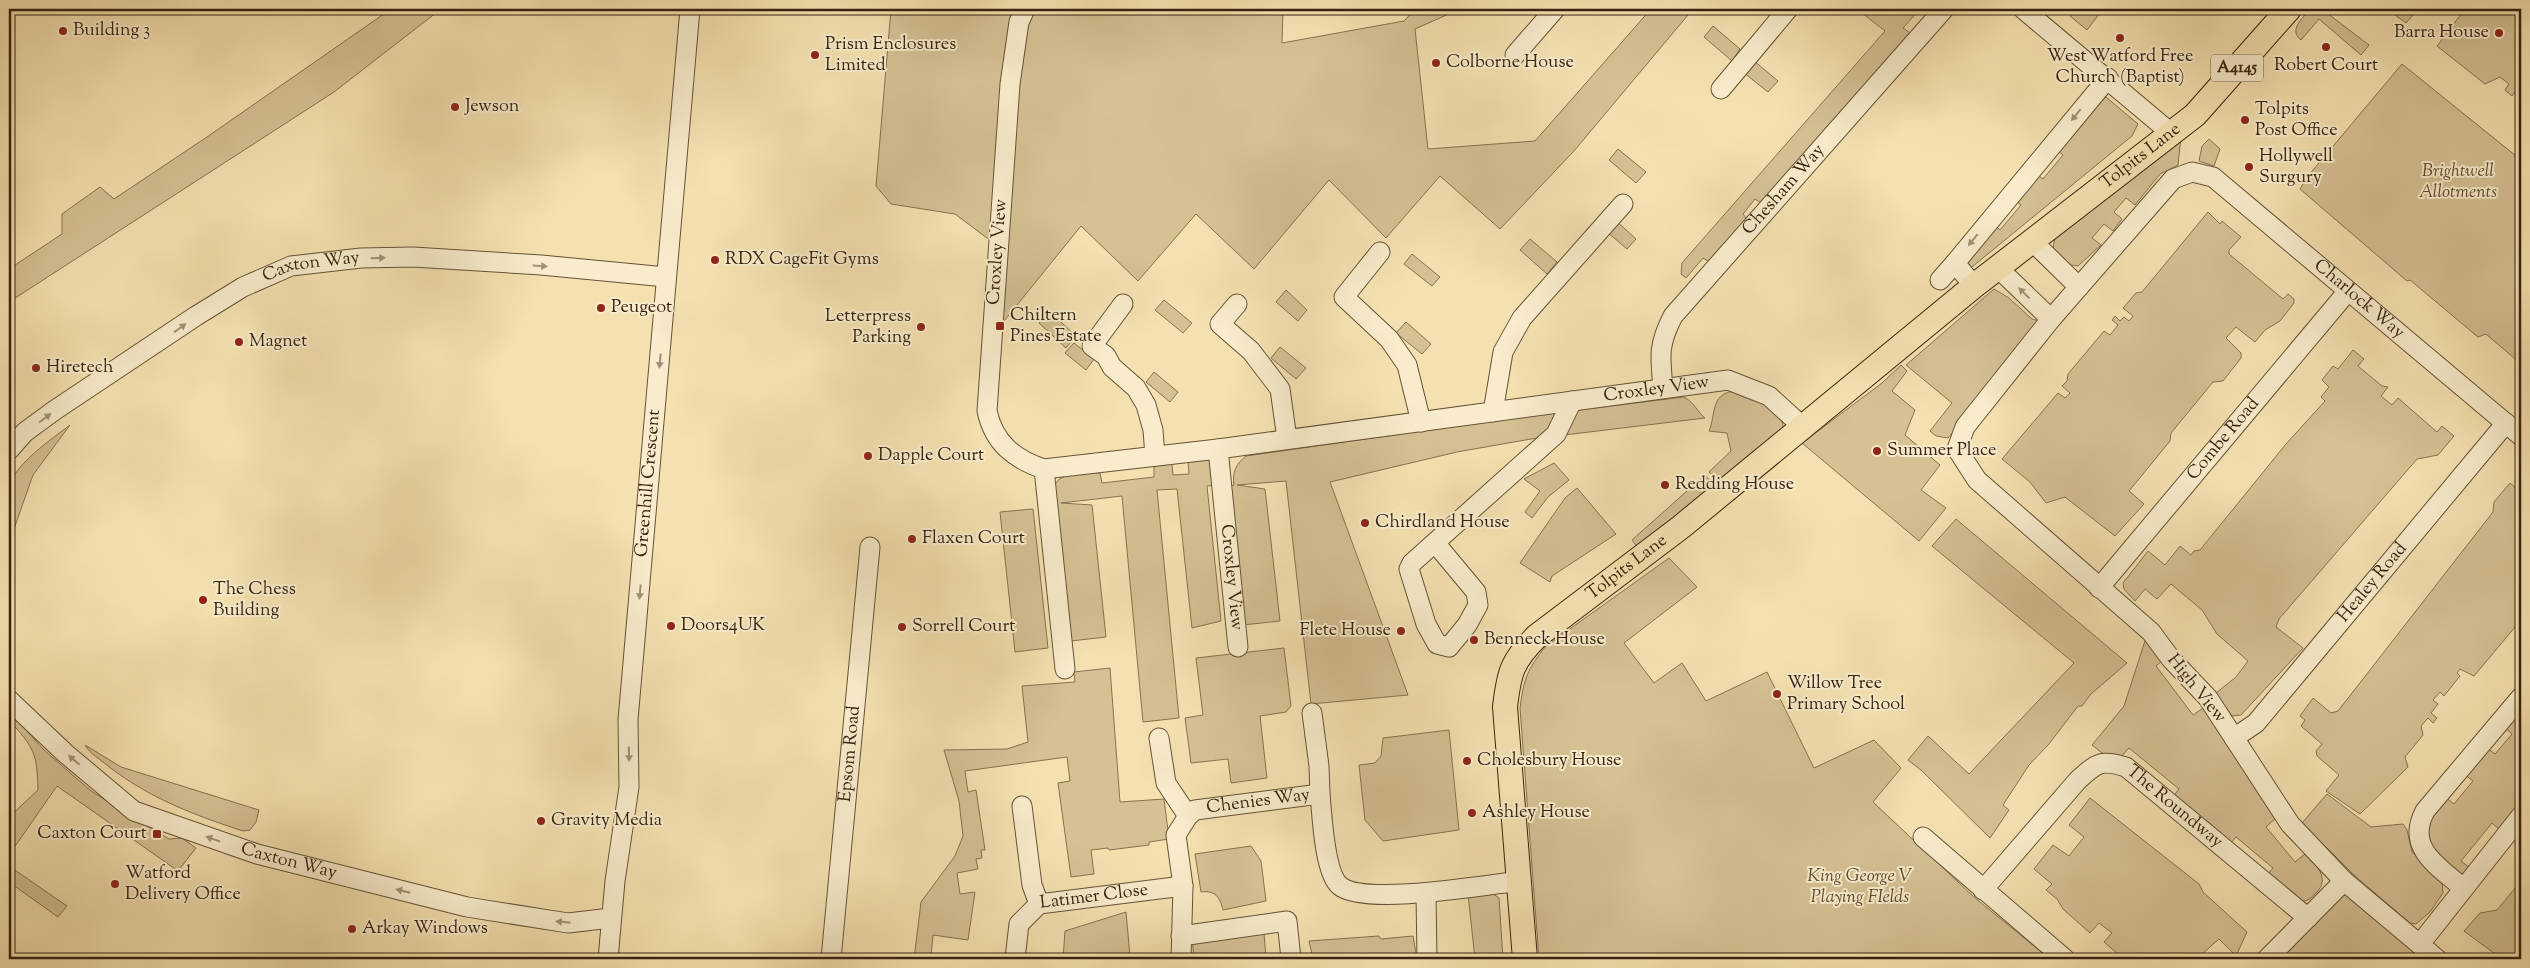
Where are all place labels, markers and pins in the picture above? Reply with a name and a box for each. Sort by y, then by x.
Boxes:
place label: Building 3 [73,18,150,44]
place label: Barra House [2394,20,2489,46]
marker: Building 3 [57,25,69,37]
marker: Barra House [2493,27,2505,39]
place label: Prism Enclosures Limited [825,32,956,79]
marker: West Watford Free Church (Baptist) [2114,32,2126,44]
marker: Robert Court [2320,41,2332,53]
place label: West Watford Free Church (Baptist) [2047,44,2193,91]
marker: Prism Enclosures Limited [809,49,821,61]
place label: Colborne House [1446,50,1574,76]
place label: Robert Court [2274,53,2378,79]
marker: Colborne House [1430,57,1442,69]
place label: Jewson [464,94,520,120]
place label: Tolpits Post Office [2255,97,2338,144]
marker: Jewson [449,101,461,113]
marker: Tolpits Post Office [2239,114,2251,126]
place label: Hollywell Surgury [2259,144,2333,191]
marker: Hollywell Surgury [2243,161,2255,173]
place label: RDX CageFit Gyms [725,247,879,273]
marker: RDX CageFit Gyms [709,254,721,266]
place label: Peugeot [611,295,672,321]
marker: Peugeot [595,302,607,314]
place label: Chiltern Pines Estate [1010,303,1102,350]
place label: Letterpress Parking [825,304,911,351]
marker: Chiltern Pines Estate [994,320,1006,332]
marker: Letterpress Parking [915,321,927,333]
place label: Magnet [249,329,307,355]
marker: Magnet [233,336,245,348]
place label: Hiretech [46,355,114,381]
marker: Hiretech [30,362,42,374]
place label: Summer Place [1887,438,1996,464]
place label: Dapple Court [878,443,984,469]
marker: Summer Place [1871,445,1883,457]
marker: Dapple Court [862,450,874,462]
place label: Redding House [1675,472,1794,498]
marker: Redding House [1659,479,1671,491]
place label: Chirdland House [1375,510,1510,536]
marker: Chirdland House [1359,517,1371,529]
place label: Flaxen Court [922,526,1025,552]
marker: Flaxen Court [906,533,918,545]
place label: The Chess Building [213,577,296,624]
marker: The Chess Building [197,594,209,606]
place label: Doors4UK [681,613,765,639]
place label: Sorrell Court [912,614,1015,640]
place label: Flete House [1300,618,1391,644]
marker: Doors4UK [665,620,677,632]
marker: Sorrell Court [896,621,908,633]
marker: Flete House [1395,625,1407,637]
place label: Benneck House [1484,627,1605,653]
marker: Benneck House [1468,634,1480,646]
place label: Willow Tree Primary School [1787,671,1905,718]
marker: Willow Tree Primary School [1771,688,1783,700]
place label: Cholesbury House [1477,748,1621,774]
marker: Cholesbury House [1461,755,1473,767]
place label: Ashley House [1482,800,1590,826]
marker: Ashley House [1466,807,1478,819]
place label: Gravity Media [551,808,662,834]
marker: Gravity Media [535,815,547,827]
place label: Caxton Court [37,821,147,847]
marker: Caxton Court [151,828,163,840]
place label: Watford Delivery Office [125,861,241,908]
marker: Watford Delivery Office [109,878,121,890]
place label: Arkay Windows [362,916,488,942]
marker: Arkay Windows [346,923,358,935]

